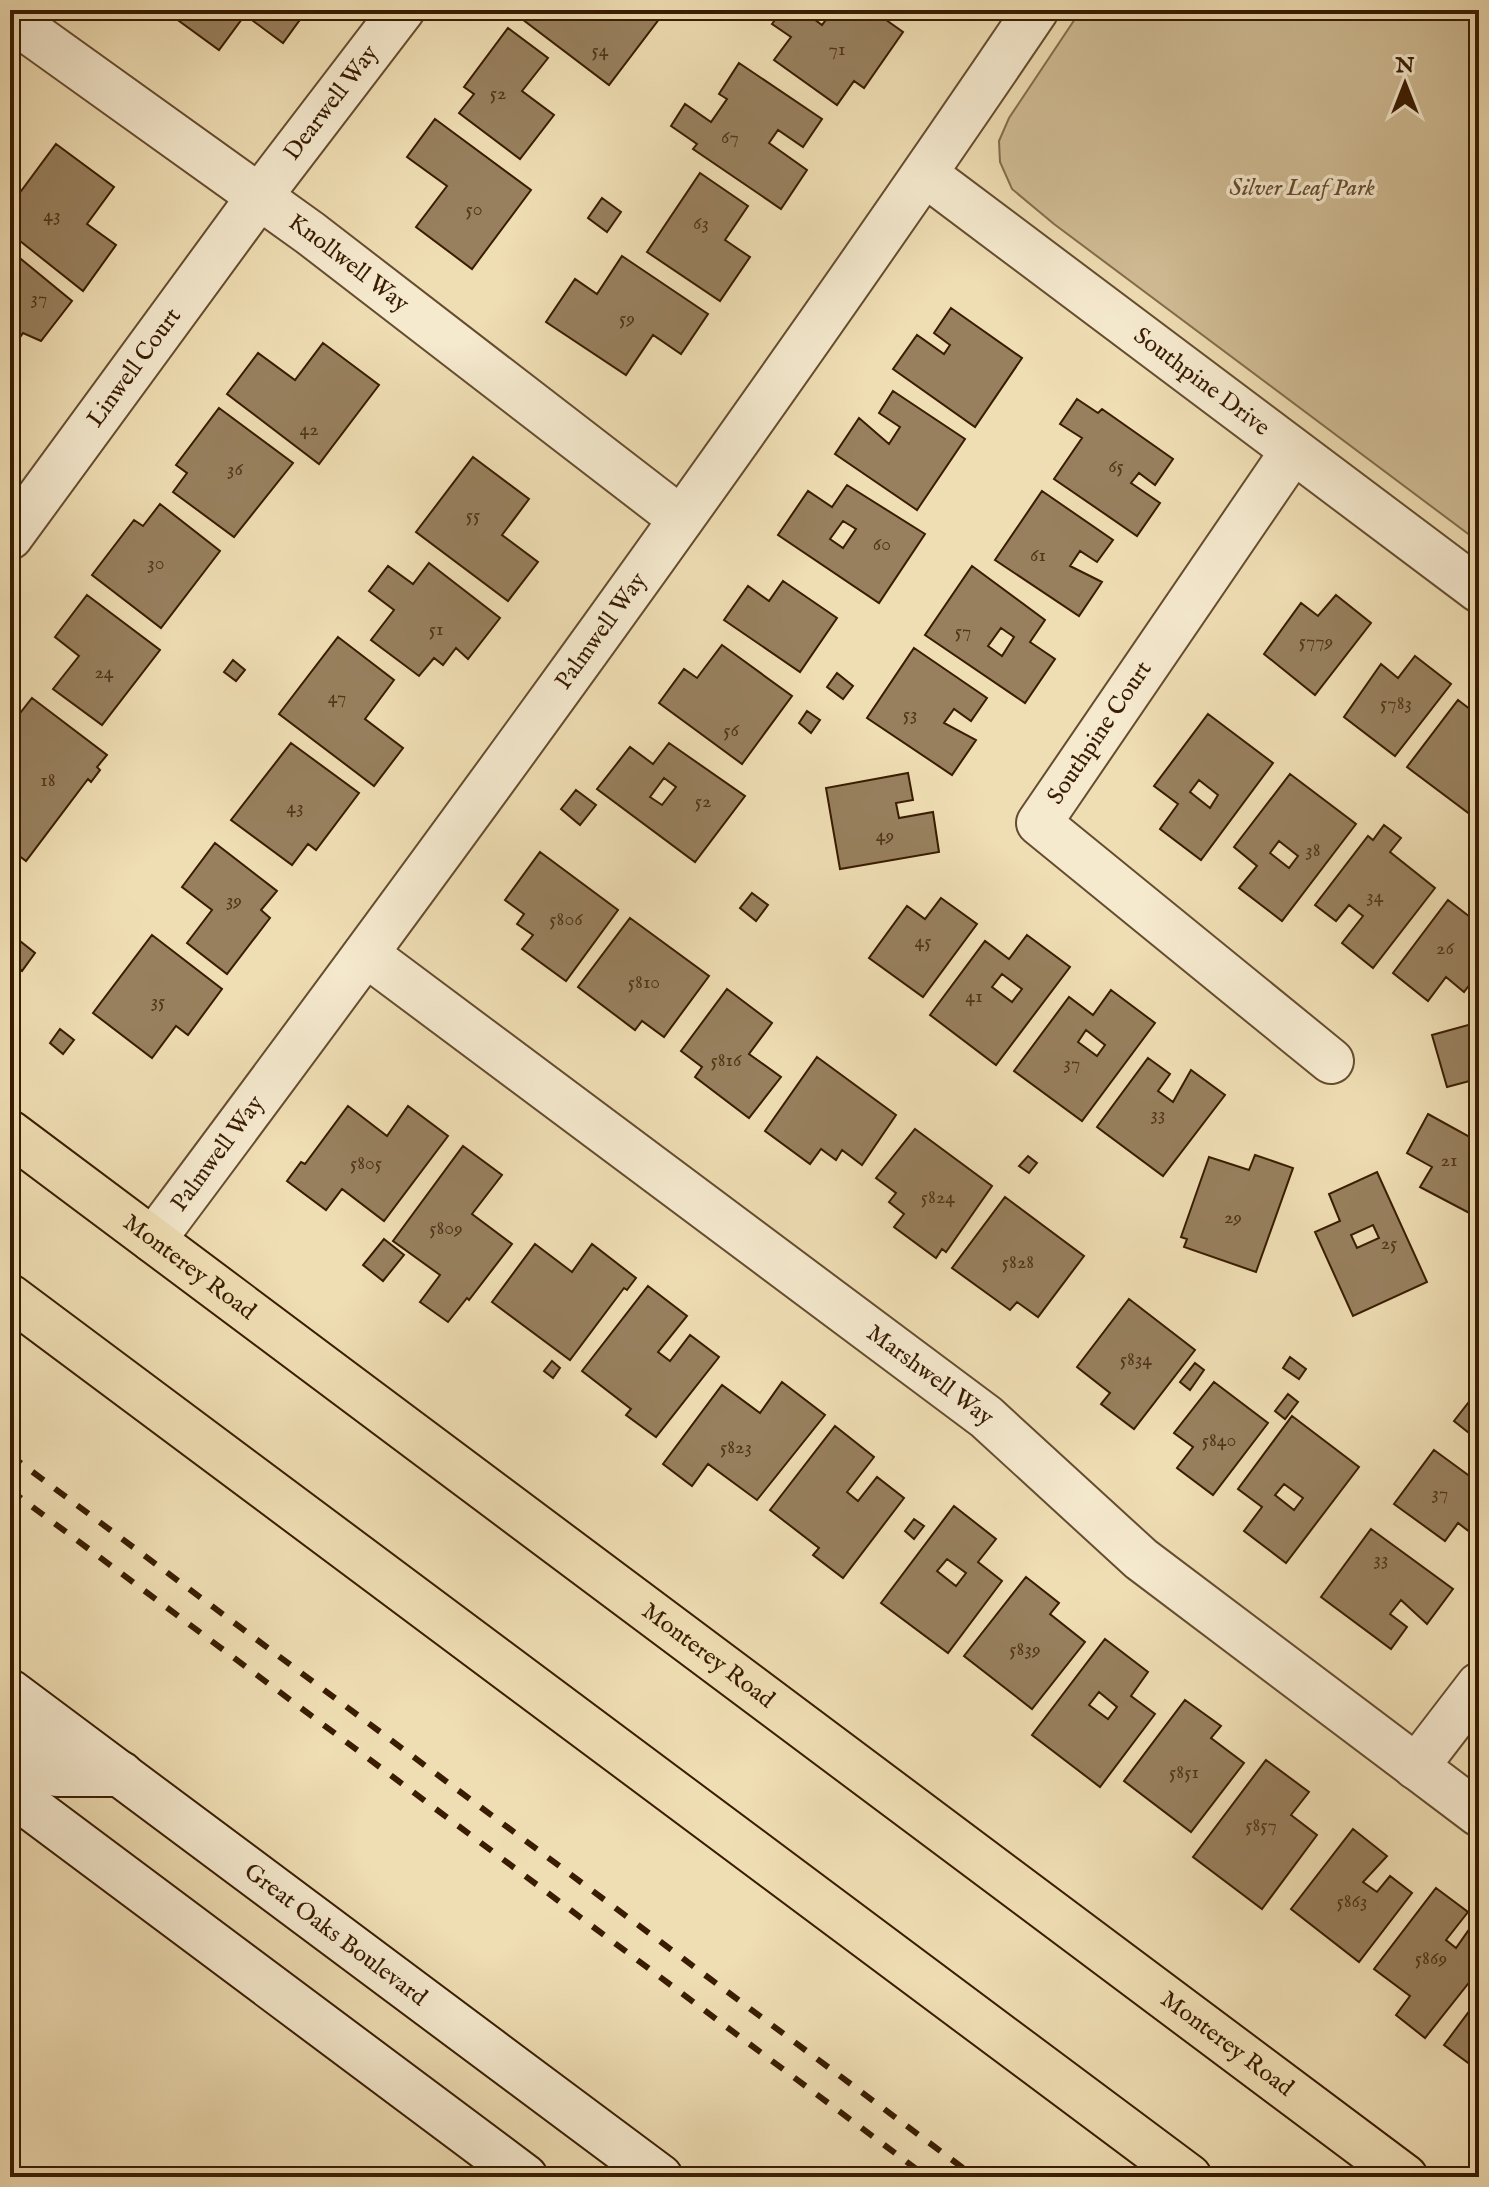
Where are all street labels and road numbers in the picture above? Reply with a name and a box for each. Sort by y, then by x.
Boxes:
street label: Dearwell Way [277,38,385,167]
street label: Knollwell Way [282,207,415,319]
street label: Linwell Court [80,302,188,433]
street label: Southpine Drive [1127,320,1276,443]
street label: Palmwell Way [548,566,654,696]
street label: Southpine Court [1041,655,1159,811]
street label: Palmwell Way [164,1089,271,1218]
street label: Monterey Road [117,1207,262,1327]
street label: Marshwell Way [860,1318,1000,1433]
street label: Monterey Road [635,1596,781,1715]
street label: Great Oaks Boulevard [238,1856,433,2013]
street label: Monterey Road [1154,1984,1300,2104]

